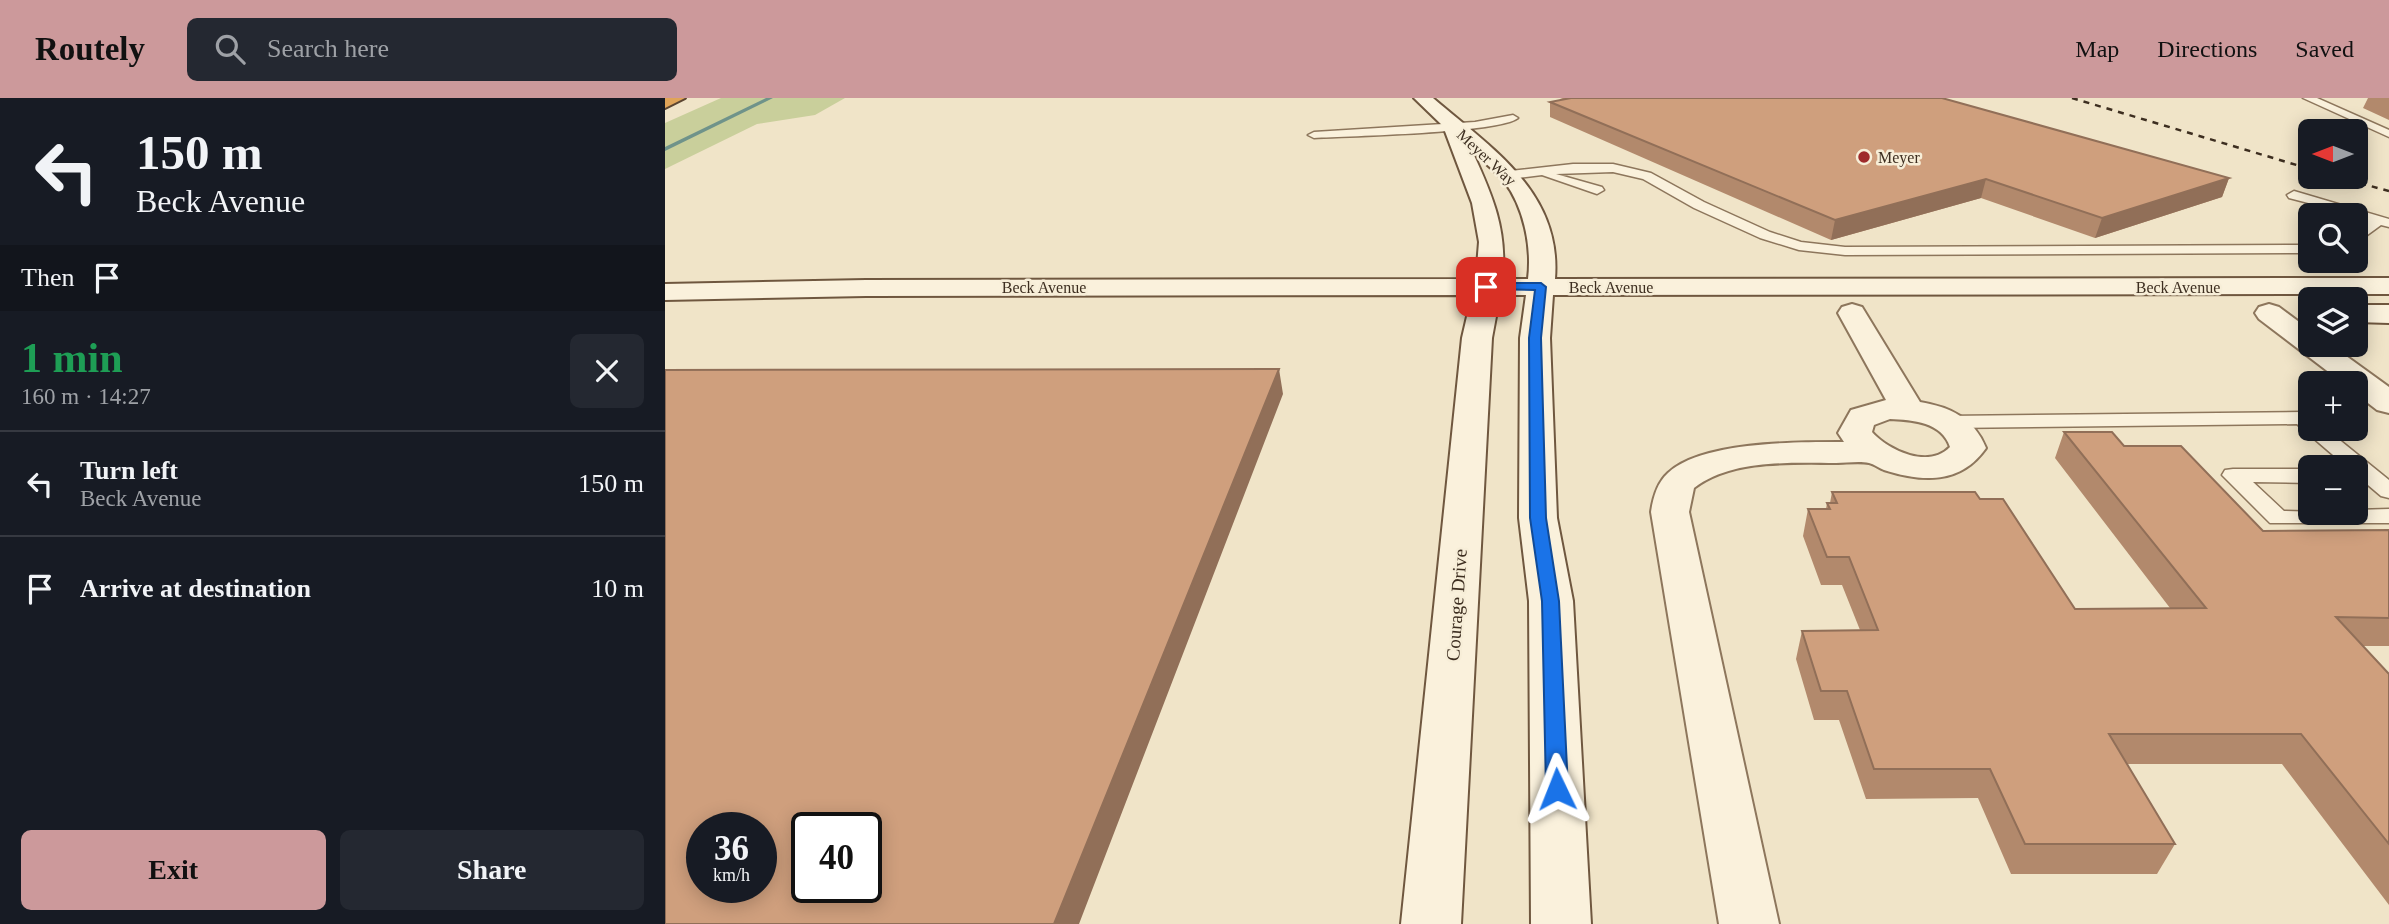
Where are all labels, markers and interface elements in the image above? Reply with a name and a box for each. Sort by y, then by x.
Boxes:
search box [187,18,677,81]
icon: search [211,30,249,68]
text: Routely [35,31,145,67]
text: Search here [267,34,389,63]
text: Map [2075,36,2119,62]
text: Directions [2157,36,2257,62]
text: Saved [2295,36,2354,62]
north arrow [2298,119,2368,189]
map controls [2298,119,2368,525]
text: 150 m [136,125,263,180]
icon: left [21,126,112,217]
street label: Meyer Way [1453,126,1520,190]
marker: Meyer [1856,149,1872,165]
place label: Meyer [1878,149,1920,167]
text: Beck Avenue [136,183,305,219]
button: search [2298,203,2368,273]
pin [1456,257,1516,317]
icon: arrive [88,259,126,297]
text: Then [21,263,74,292]
icon: arrive [1467,268,1505,306]
street label: Beck Avenue [1002,279,1086,296]
street label: Beck Avenue [1569,279,1653,296]
street label: Beck Avenue [2136,279,2220,296]
button: layers [2298,287,2368,357]
button: close [570,334,644,408]
text: 1 min [21,335,123,381]
button: + [2298,371,2368,441]
text: 160 m · 14:27 [21,384,151,409]
button: − [2298,455,2368,525]
text: Turn left [80,456,178,485]
icon: left [21,465,59,503]
text: 150 m [578,469,644,498]
text: Beck Avenue [80,486,202,511]
street label: Courage Drive [1442,548,1471,662]
icon: arrive [21,570,59,608]
text: Arrive at destination [80,574,311,603]
text: 10 m [591,574,644,603]
position arrow [1520,752,1594,826]
speed limit sign: 40 [791,812,882,903]
text: 36 [714,829,749,868]
button: Exit [21,830,326,910]
button: Share [340,830,644,910]
text: km/h [713,865,750,885]

